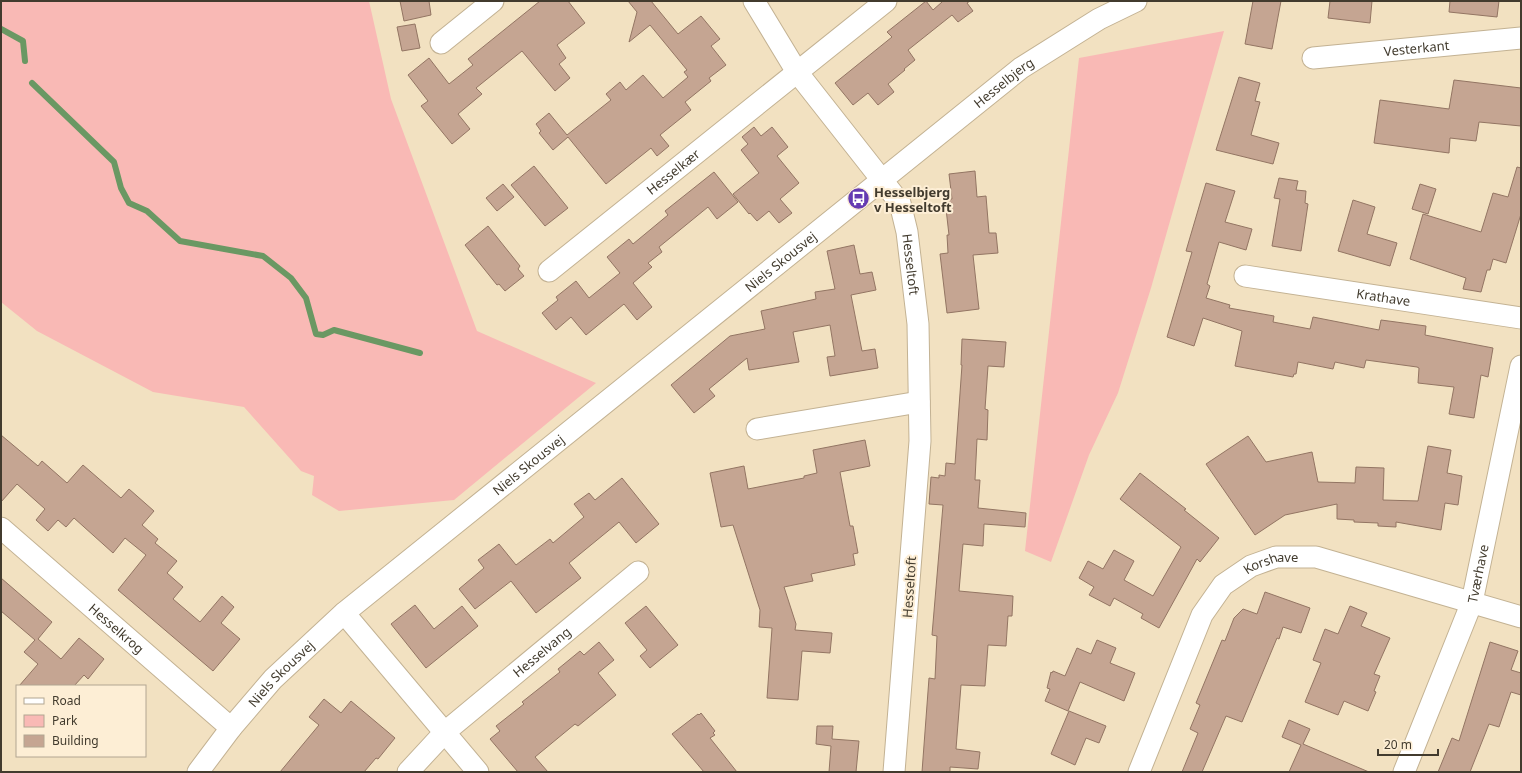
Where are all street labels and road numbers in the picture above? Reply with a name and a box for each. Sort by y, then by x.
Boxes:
street label: Vesterkant [1383,36,1450,60]
street label: Hesselbjerg [970,53,1037,112]
street label: Hesselkær [643,144,704,199]
street label: Niels Skousvej [741,227,820,296]
street label: Hesseltoft [898,232,924,296]
street label: Krathave [1355,284,1412,310]
street label: Niels Skousvej [489,430,568,499]
street label: Tværhave [1463,543,1493,605]
street label: Korshave [1239,548,1298,578]
street label: Hesseltoft [898,555,920,618]
street label: Hesselkrog [85,599,148,658]
street label: Hesselvang [509,623,574,681]
street label: Niels Skousvej [244,636,318,711]

